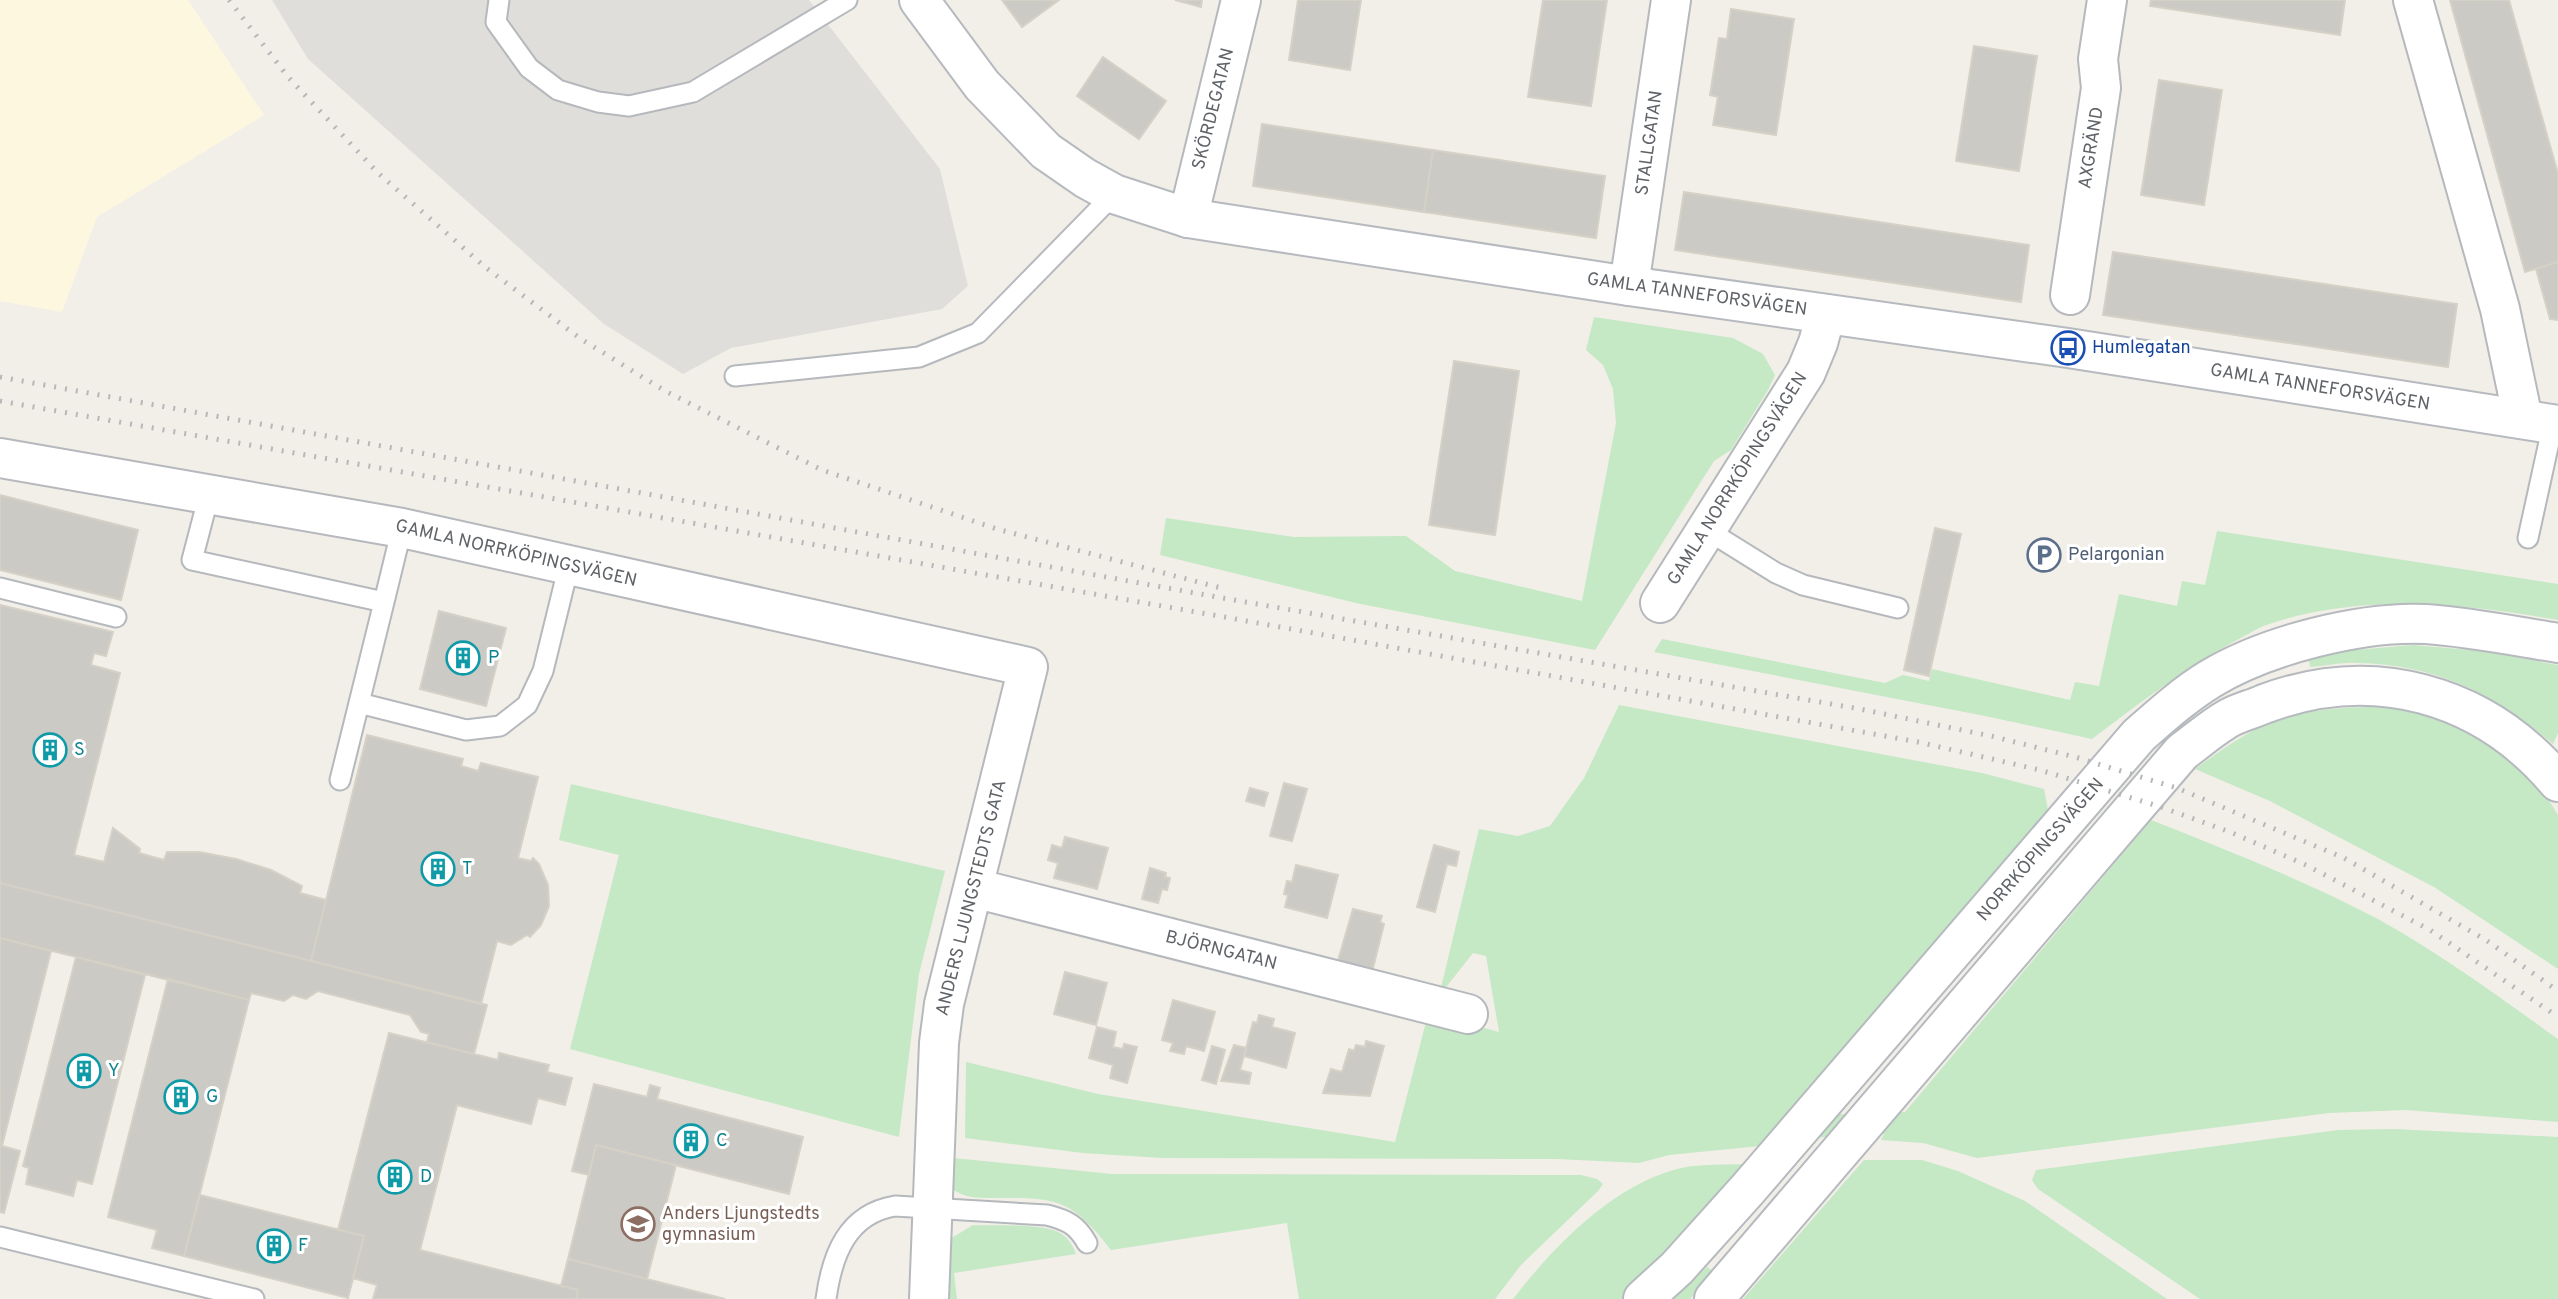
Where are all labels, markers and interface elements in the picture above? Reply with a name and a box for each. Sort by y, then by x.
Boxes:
street label: SKÖRDEGATAN [1186,45,1240,172]
street label: STALLGATAN [1631,89,1669,197]
street label: AXGRÄND [2072,105,2110,191]
street label: GAMLA TANNEFORSVÄGEN [1585,266,1809,322]
bus stop icon: Humlegatan [2049,329,2087,367]
place label: Humlegatan [2092,337,2191,360]
street label: GAMLA TANNEFORSVÄGEN [2208,357,2432,417]
street label: GAMLA NORRKÖPINGSVÄGEN [1661,367,1813,590]
street label: GAMLA NORRKÖPINGSVÄGEN [393,513,639,593]
parking icon: Pelargonian [2025,536,2063,574]
place label: Pelargonian [2068,544,2165,567]
building icon: P [444,639,482,677]
place label: P [488,647,499,670]
building icon: S [31,731,69,769]
place label: S [74,739,85,762]
street label: NORRKÖPINGSVÄGEN [1971,772,2110,926]
street label: ANDERS LJUNGSTEDTS GATA [931,778,1013,1018]
building icon: T [419,850,457,888]
place label: T [462,858,473,881]
street label: BJÖRNGATAN [1163,924,1280,976]
building icon: Y [65,1052,103,1090]
place label: Y [108,1060,120,1083]
building icon: G [162,1078,200,1116]
place label: G [206,1086,218,1109]
building icon: C [672,1122,710,1160]
place label: C [716,1130,728,1153]
building icon: D [376,1158,414,1196]
place label: D [420,1166,432,1189]
place label: Anders Ljungstedts gymnasium [662,1203,820,1247]
school or university icon: Anders Ljungstedts gymnasium [619,1205,657,1243]
building icon: F [255,1227,293,1265]
place label: F [298,1235,308,1258]

